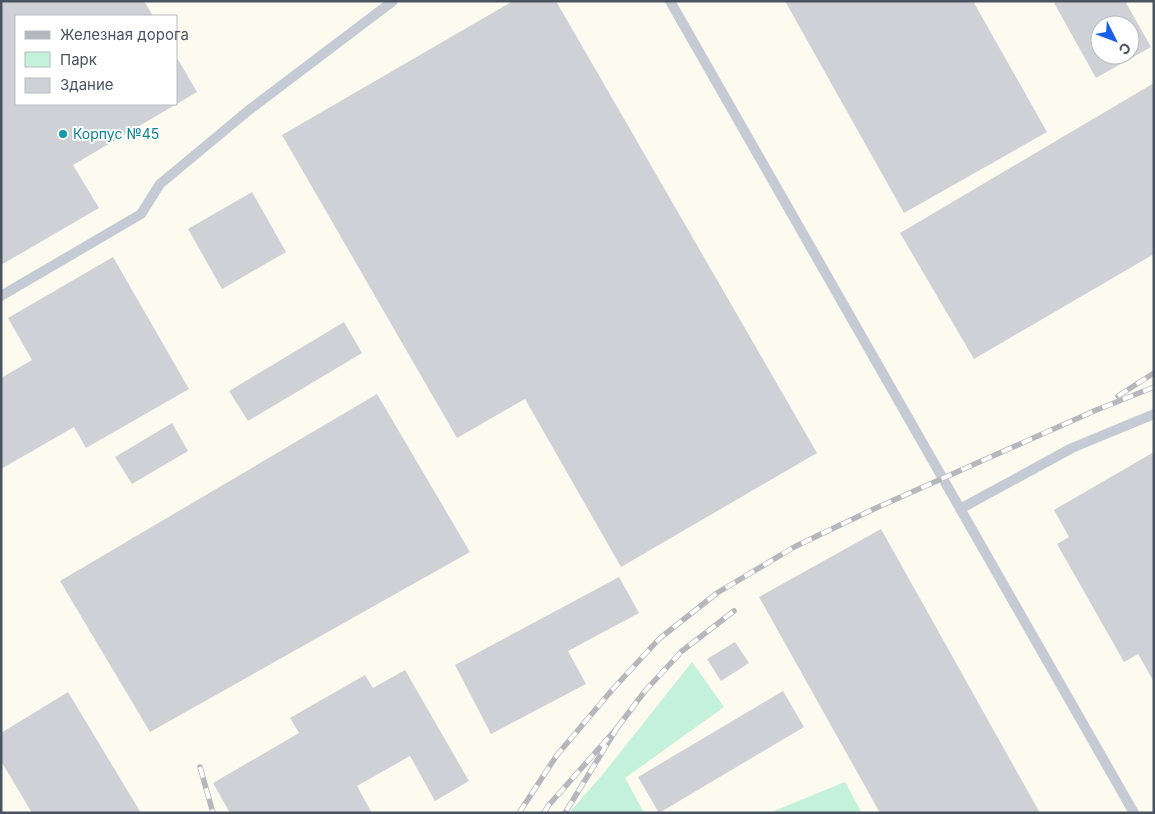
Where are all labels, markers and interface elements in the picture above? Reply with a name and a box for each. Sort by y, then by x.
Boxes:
legend [15,15,178,105]
north arrow [1090,15,1140,65]
text: Железная дорога [60,25,189,44]
text: С [1115,39,1135,59]
text: Парк [60,50,97,69]
text: Здание [60,75,114,94]
place label: Корпус №45 [73,125,159,142]
marker: Корпус №45 [57,128,69,140]

